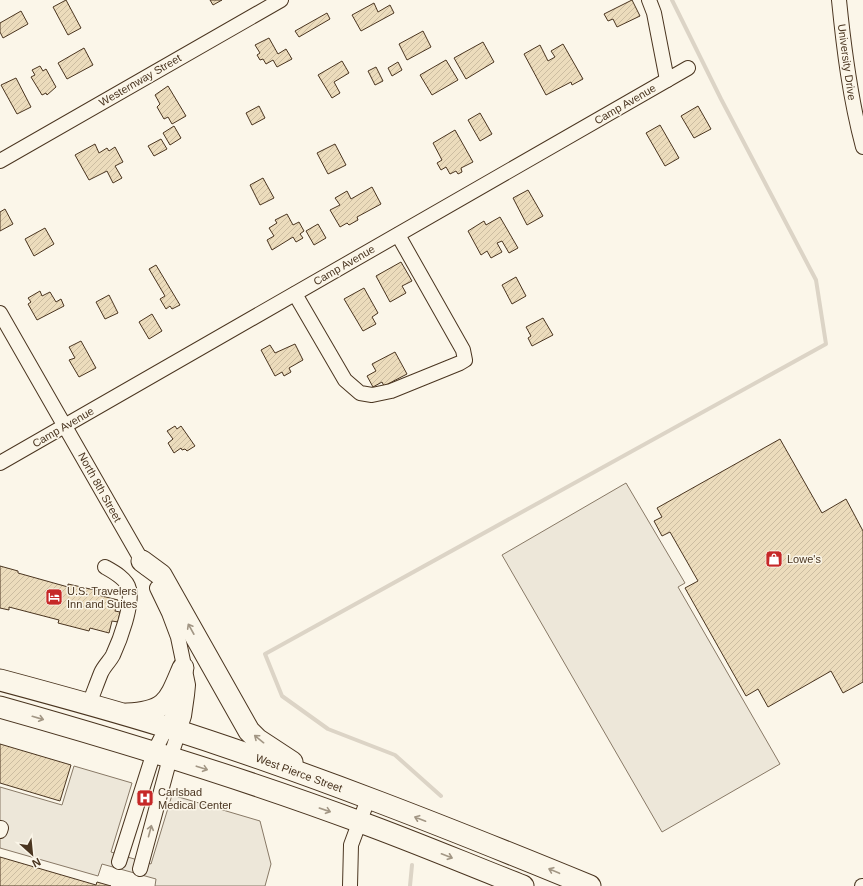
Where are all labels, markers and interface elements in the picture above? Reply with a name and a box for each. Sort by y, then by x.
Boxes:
street label: University Drive [836,23,858,101]
street label: Westernway Street [97,52,183,108]
street label: Camp Avenue [592,82,658,126]
street label: Camp Avenue [311,243,377,287]
street label: Camp Avenue [30,405,96,449]
street label: North 8th Street [76,450,124,524]
shop icon: Lowe's [764,549,784,569]
place label: Lowe's [787,553,821,565]
place label: U.S. Travelers Inn and Suites [67,585,138,610]
hotel icon: U.S. Travelers Inn and Suites [44,587,64,607]
one-way arrow [187,623,194,635]
one-way arrow [31,715,44,722]
one-way arrow [253,735,264,744]
street label: West Pierce Street [254,752,344,794]
one-way arrow [195,765,208,772]
place label: Carlsbad Medical Center [158,786,232,811]
hospital icon: Carlsbad Medical Center [135,788,155,808]
one-way arrow [318,807,331,814]
one-way arrow [415,814,427,822]
one-way arrow [147,825,154,838]
north arrow [12,834,52,874]
one-way arrow [440,853,452,861]
text: N [30,856,43,870]
one-way arrow [549,867,561,874]

